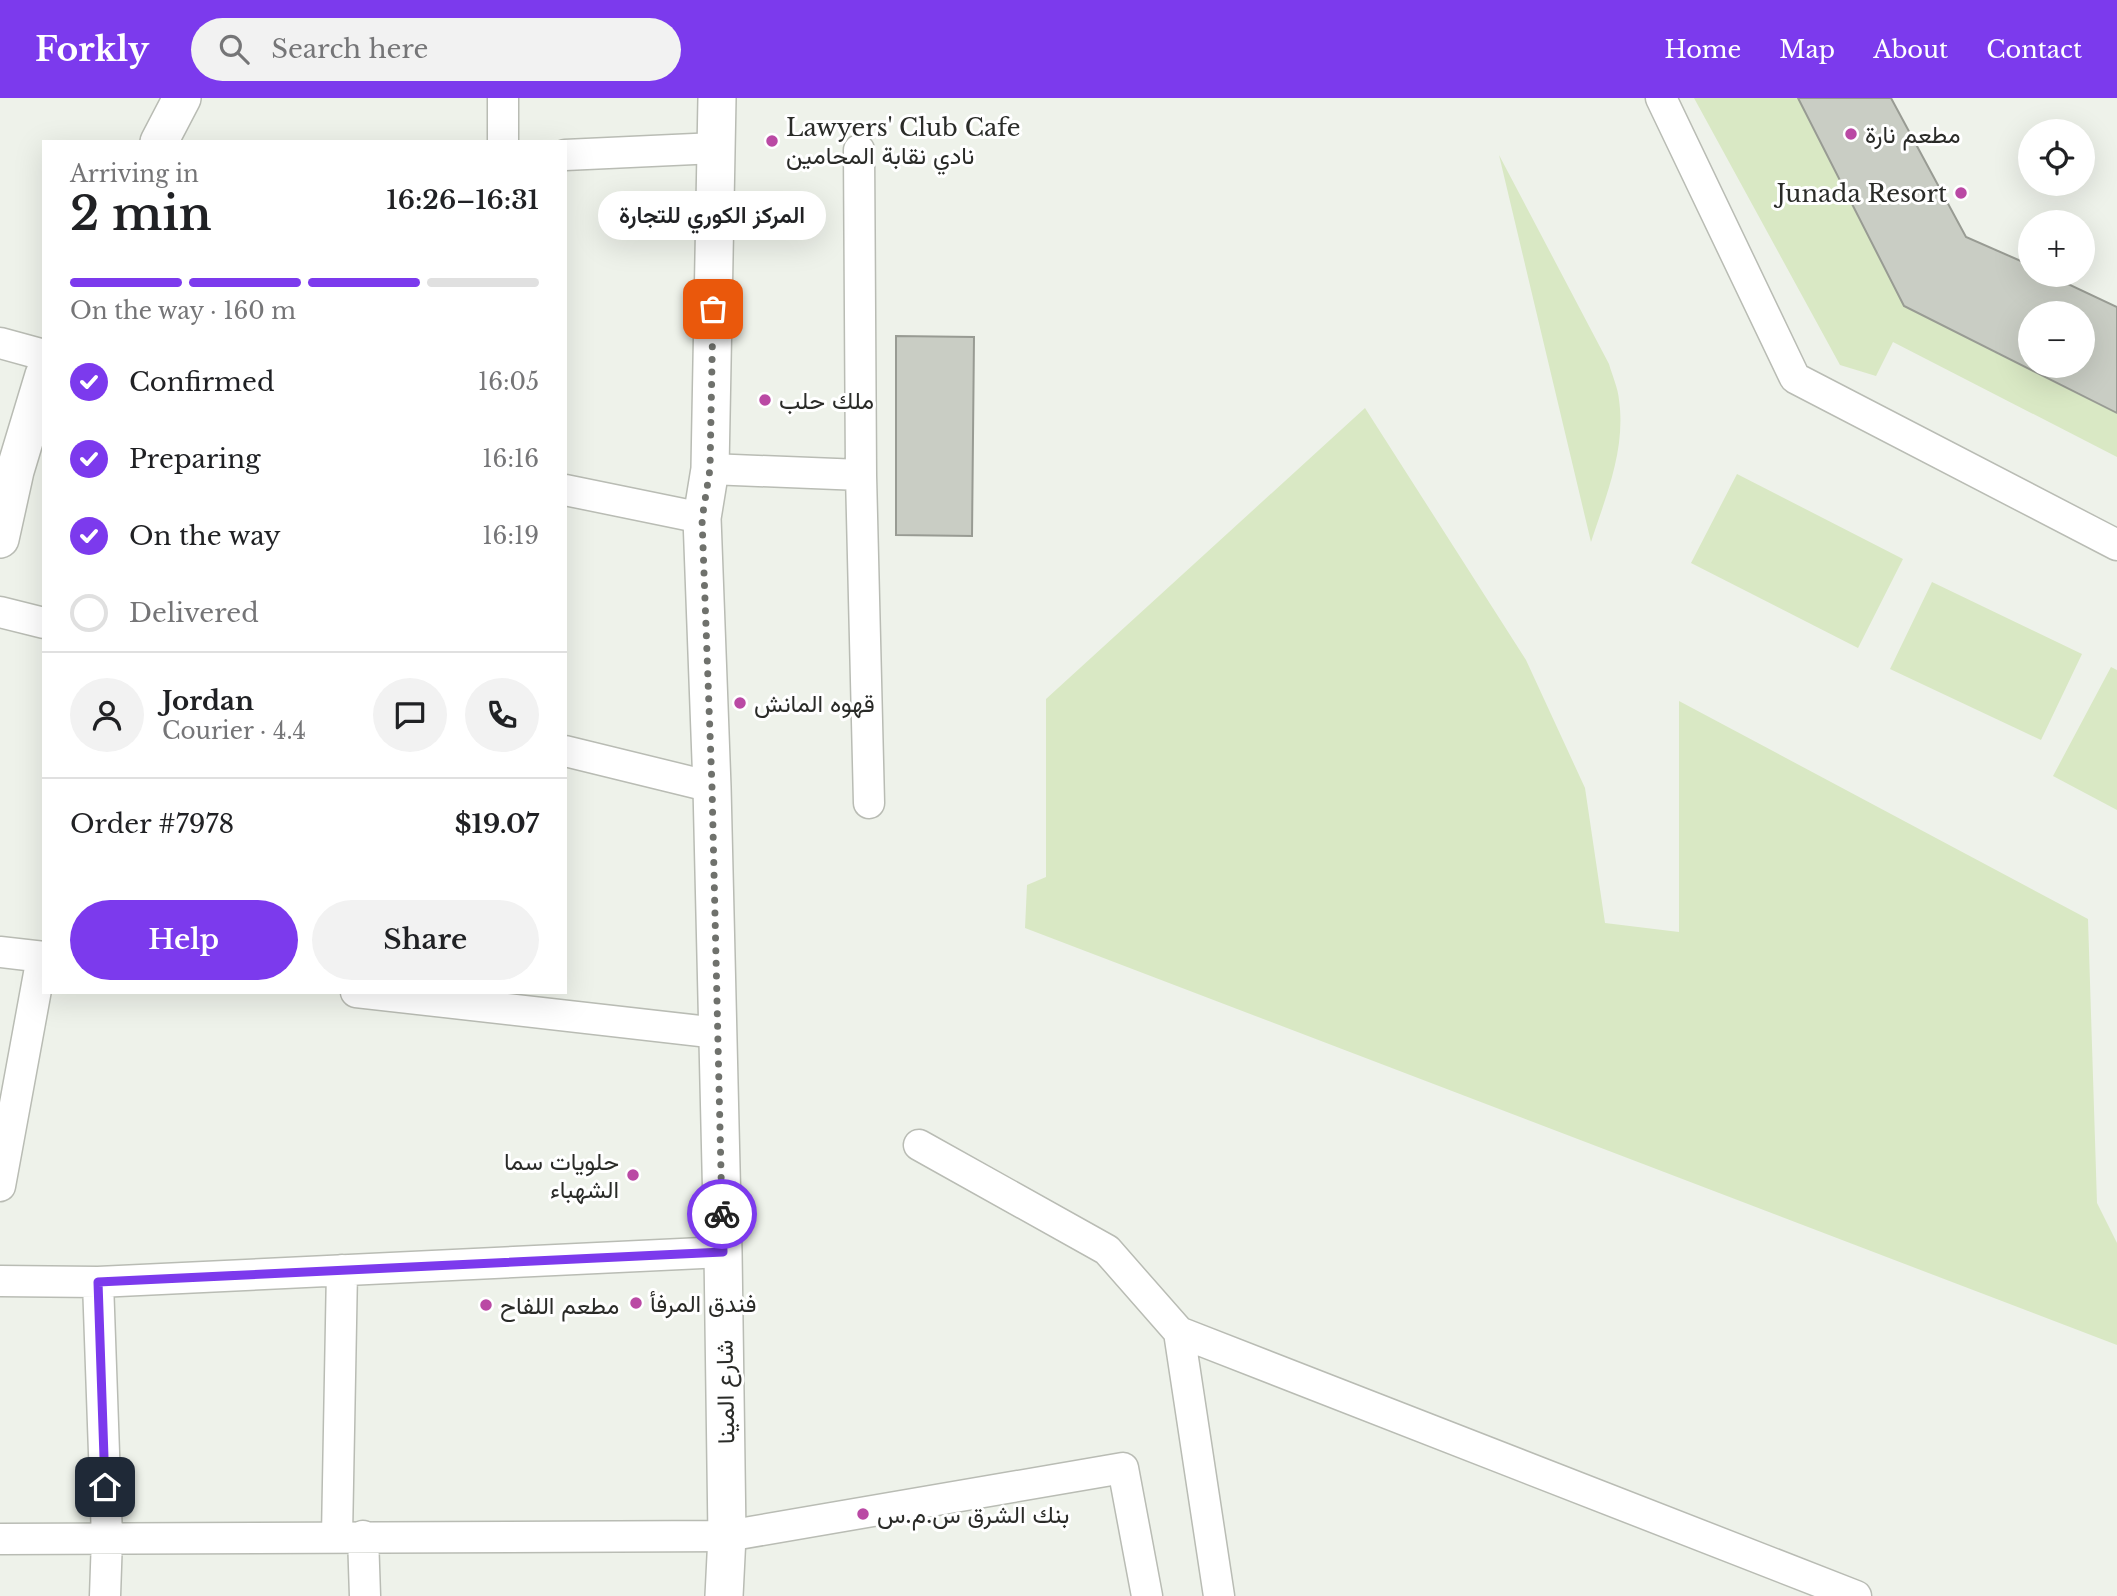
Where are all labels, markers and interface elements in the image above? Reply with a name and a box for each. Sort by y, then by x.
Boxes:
search box [191,18,681,81]
text: Forkly [35,29,149,70]
icon: search [215,30,253,68]
text: Search here [271,33,428,65]
text: Home [1665,35,1741,64]
text: Map [1779,35,1835,64]
text: About [1873,35,1948,64]
text: Contact [1986,35,2082,64]
place label: Lawyers' Club Cafe نادي نقابة المحامين [786,113,1021,175]
map controls [2018,119,2095,378]
button: locate [2018,119,2095,196]
place label: مطعم نارة [1865,120,1960,151]
marker: مطعم نارة [1843,126,1859,142]
marker: Lawyers' Club Cafe نادي نقابة المحامين [764,133,780,149]
text: Arriving in [70,160,199,188]
place label: Junada Resort [1773,179,1947,208]
text: 16:26–16:31 [386,184,539,216]
text: 2 min [70,185,212,242]
marker: Junada Resort [1953,185,1969,201]
callout: المركز الكوري للتجارة [599,190,827,239]
text: المركز الكوري للتجارة [619,201,805,229]
button: + [2018,210,2095,287]
pin [683,279,743,339]
icon: bag [694,290,732,328]
text: On the way · 160 m [70,297,296,325]
button: − [2018,301,2095,378]
icon: check [70,363,108,401]
text: Confirmed [129,366,274,398]
text: 16:05 [478,368,539,396]
place label: ملك حلب [779,386,874,415]
marker: ملك حلب [757,392,773,408]
icon: check [70,440,108,478]
text: Preparing [129,443,261,475]
text: 16:16 [482,445,539,473]
icon: check [70,517,108,555]
text: On the way [129,520,281,552]
text: 16:19 [482,522,539,550]
text: Delivered [129,597,259,629]
button: person [70,678,144,752]
button: chat [373,678,447,752]
button: phone [465,678,539,752]
text: Jordan [162,685,254,717]
place label: قهوه المانش [754,689,875,719]
marker: قهوه المانش [732,695,748,711]
text: Courier · 4.4 [162,717,306,745]
text: Order #7978 [70,808,234,840]
text: $19.07 [455,808,539,840]
button: Help [70,900,298,980]
button: Share [312,900,539,980]
place label: حلويات سما الشهباء [504,1147,619,1205]
marker: حلويات سما الشهباء [625,1167,641,1183]
courier [687,1179,757,1249]
icon: bike [703,1195,741,1233]
place label: فندق المرفأ [650,1289,756,1319]
place label: مطعم اللفاح [500,1291,619,1322]
marker: فندق المرفأ [628,1295,644,1311]
marker: مطعم اللفاح [478,1297,494,1313]
street label: شارع المينا [710,1339,742,1444]
pin [75,1457,135,1517]
icon: home [86,1468,124,1506]
place label: بنك الشرق س.م.س [877,1500,1069,1531]
marker: بنك الشرق س.م.س [855,1506,871,1522]

